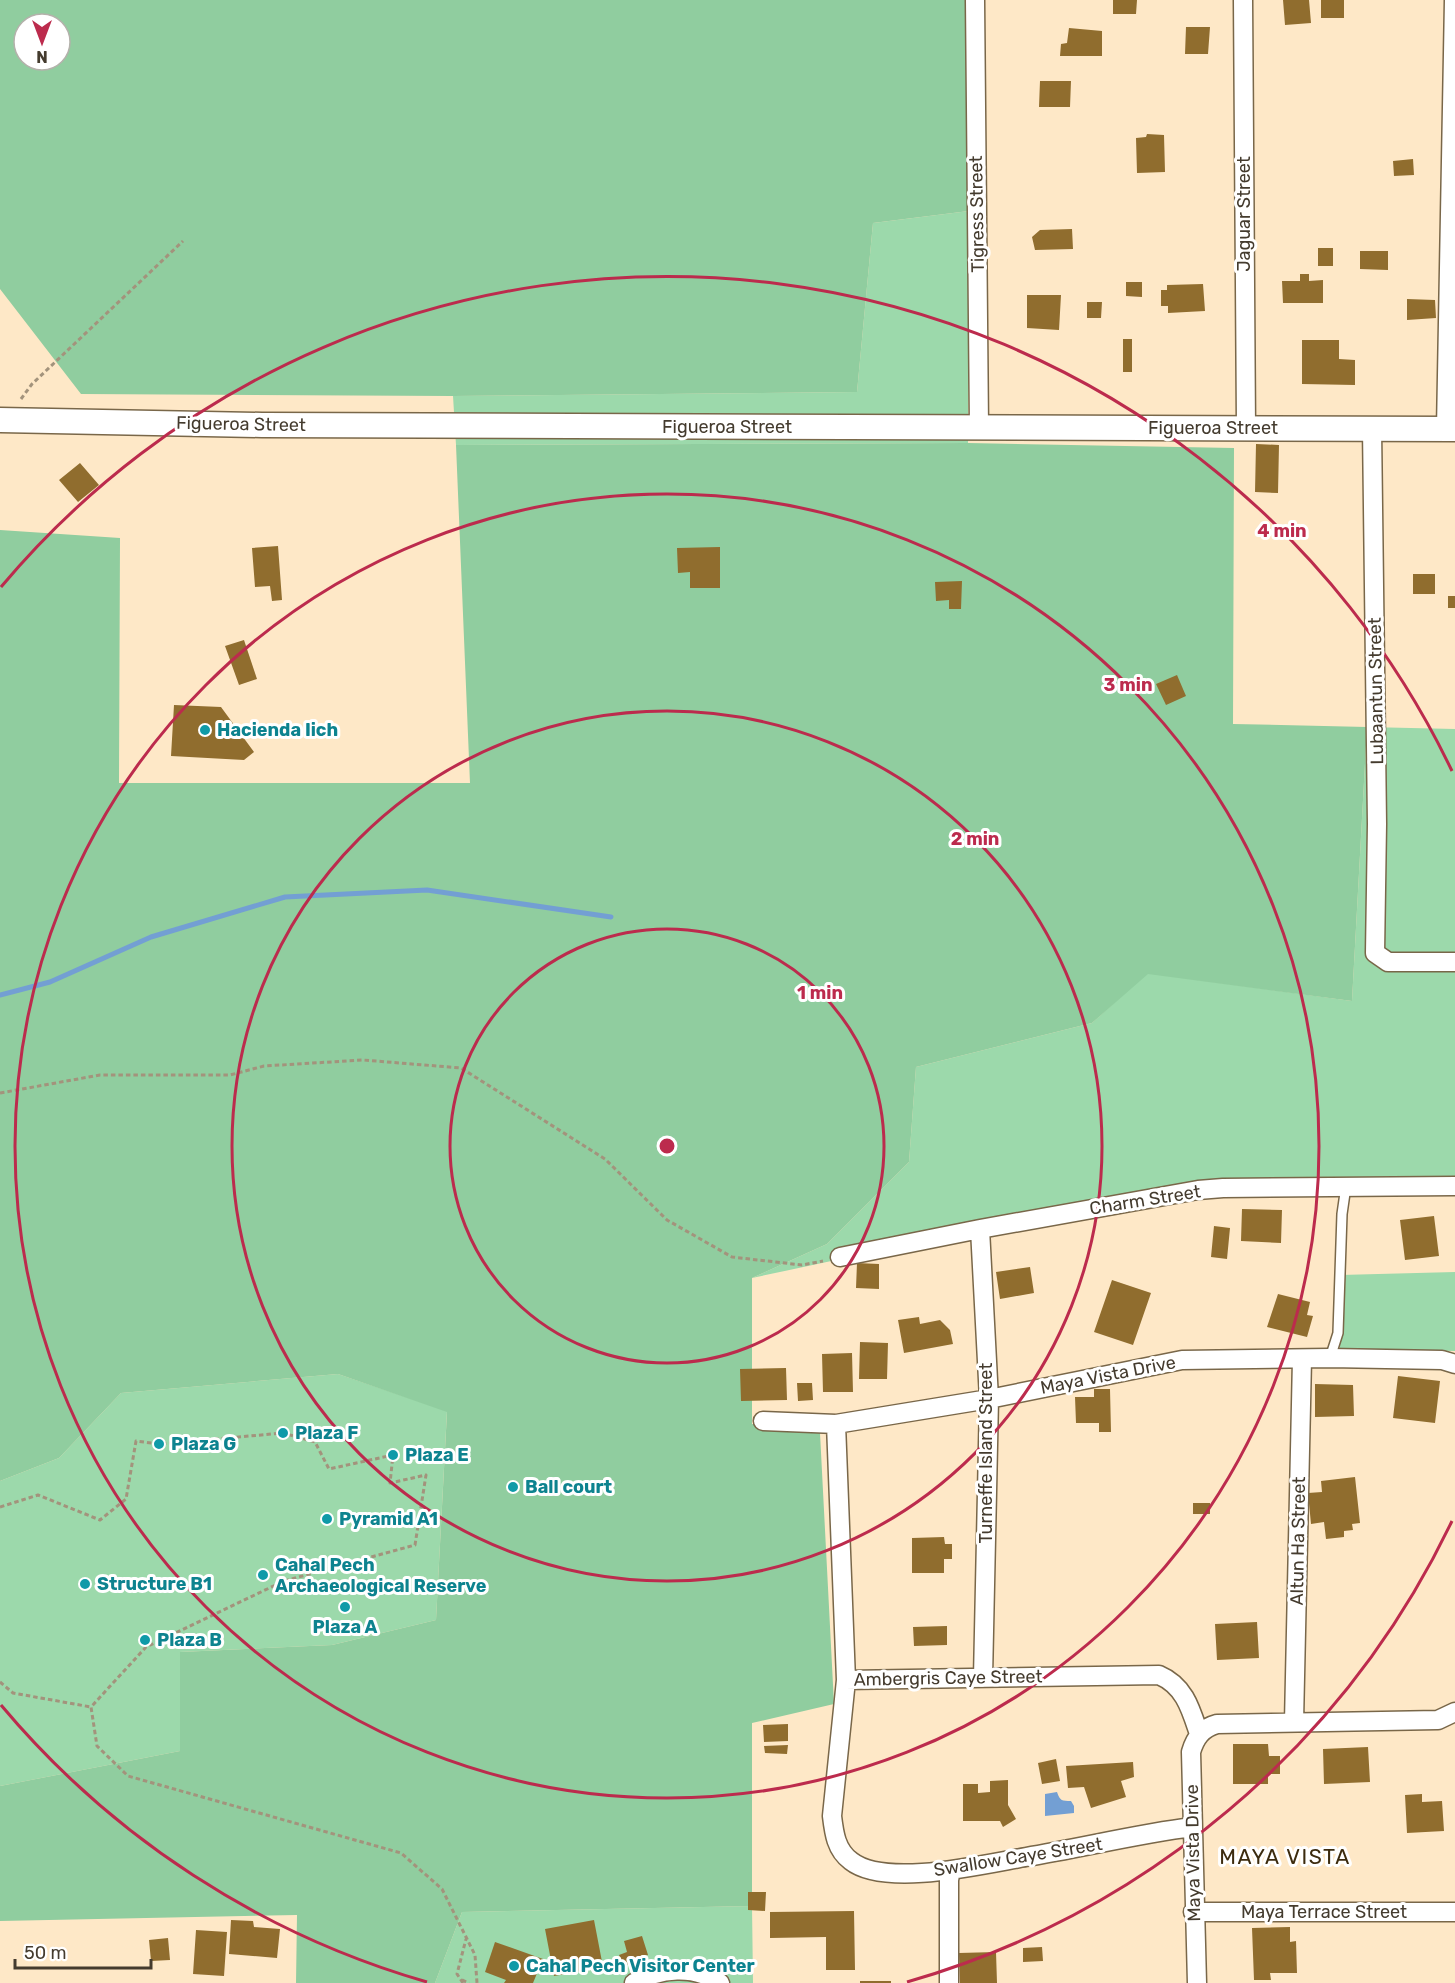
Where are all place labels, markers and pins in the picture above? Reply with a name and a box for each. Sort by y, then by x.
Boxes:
place label: Hacienda Iich [217,719,338,741]
marker: Hacienda Iich [198,723,212,737]
centre of rings [657,1136,677,1156]
place label: Plaza F [295,1422,358,1444]
marker: Plaza F [276,1426,290,1440]
place label: Plaza G [171,1433,236,1455]
marker: Plaza G [152,1437,166,1451]
place label: Plaza E [405,1444,469,1466]
marker: Plaza E [386,1448,400,1462]
place label: Ball court [525,1476,612,1498]
marker: Ball court [506,1480,520,1494]
place label: Pyramid A1 [339,1508,438,1530]
marker: Pyramid A1 [320,1512,334,1526]
place label: Cahal Pech Archaeological Reserve [275,1554,487,1597]
marker: Cahal Pech Archaeological Reserve [256,1568,270,1582]
place label: Structure B1 [97,1573,212,1595]
marker: Structure B1 [78,1577,92,1591]
marker: Plaza A [338,1600,352,1614]
place label: Plaza A [313,1616,378,1638]
place label: Plaza B [157,1629,222,1651]
marker: Plaza B [138,1633,152,1647]
place label: Cahal Pech Visitor Center [526,1955,755,1977]
marker: Cahal Pech Visitor Center [507,1959,521,1973]

